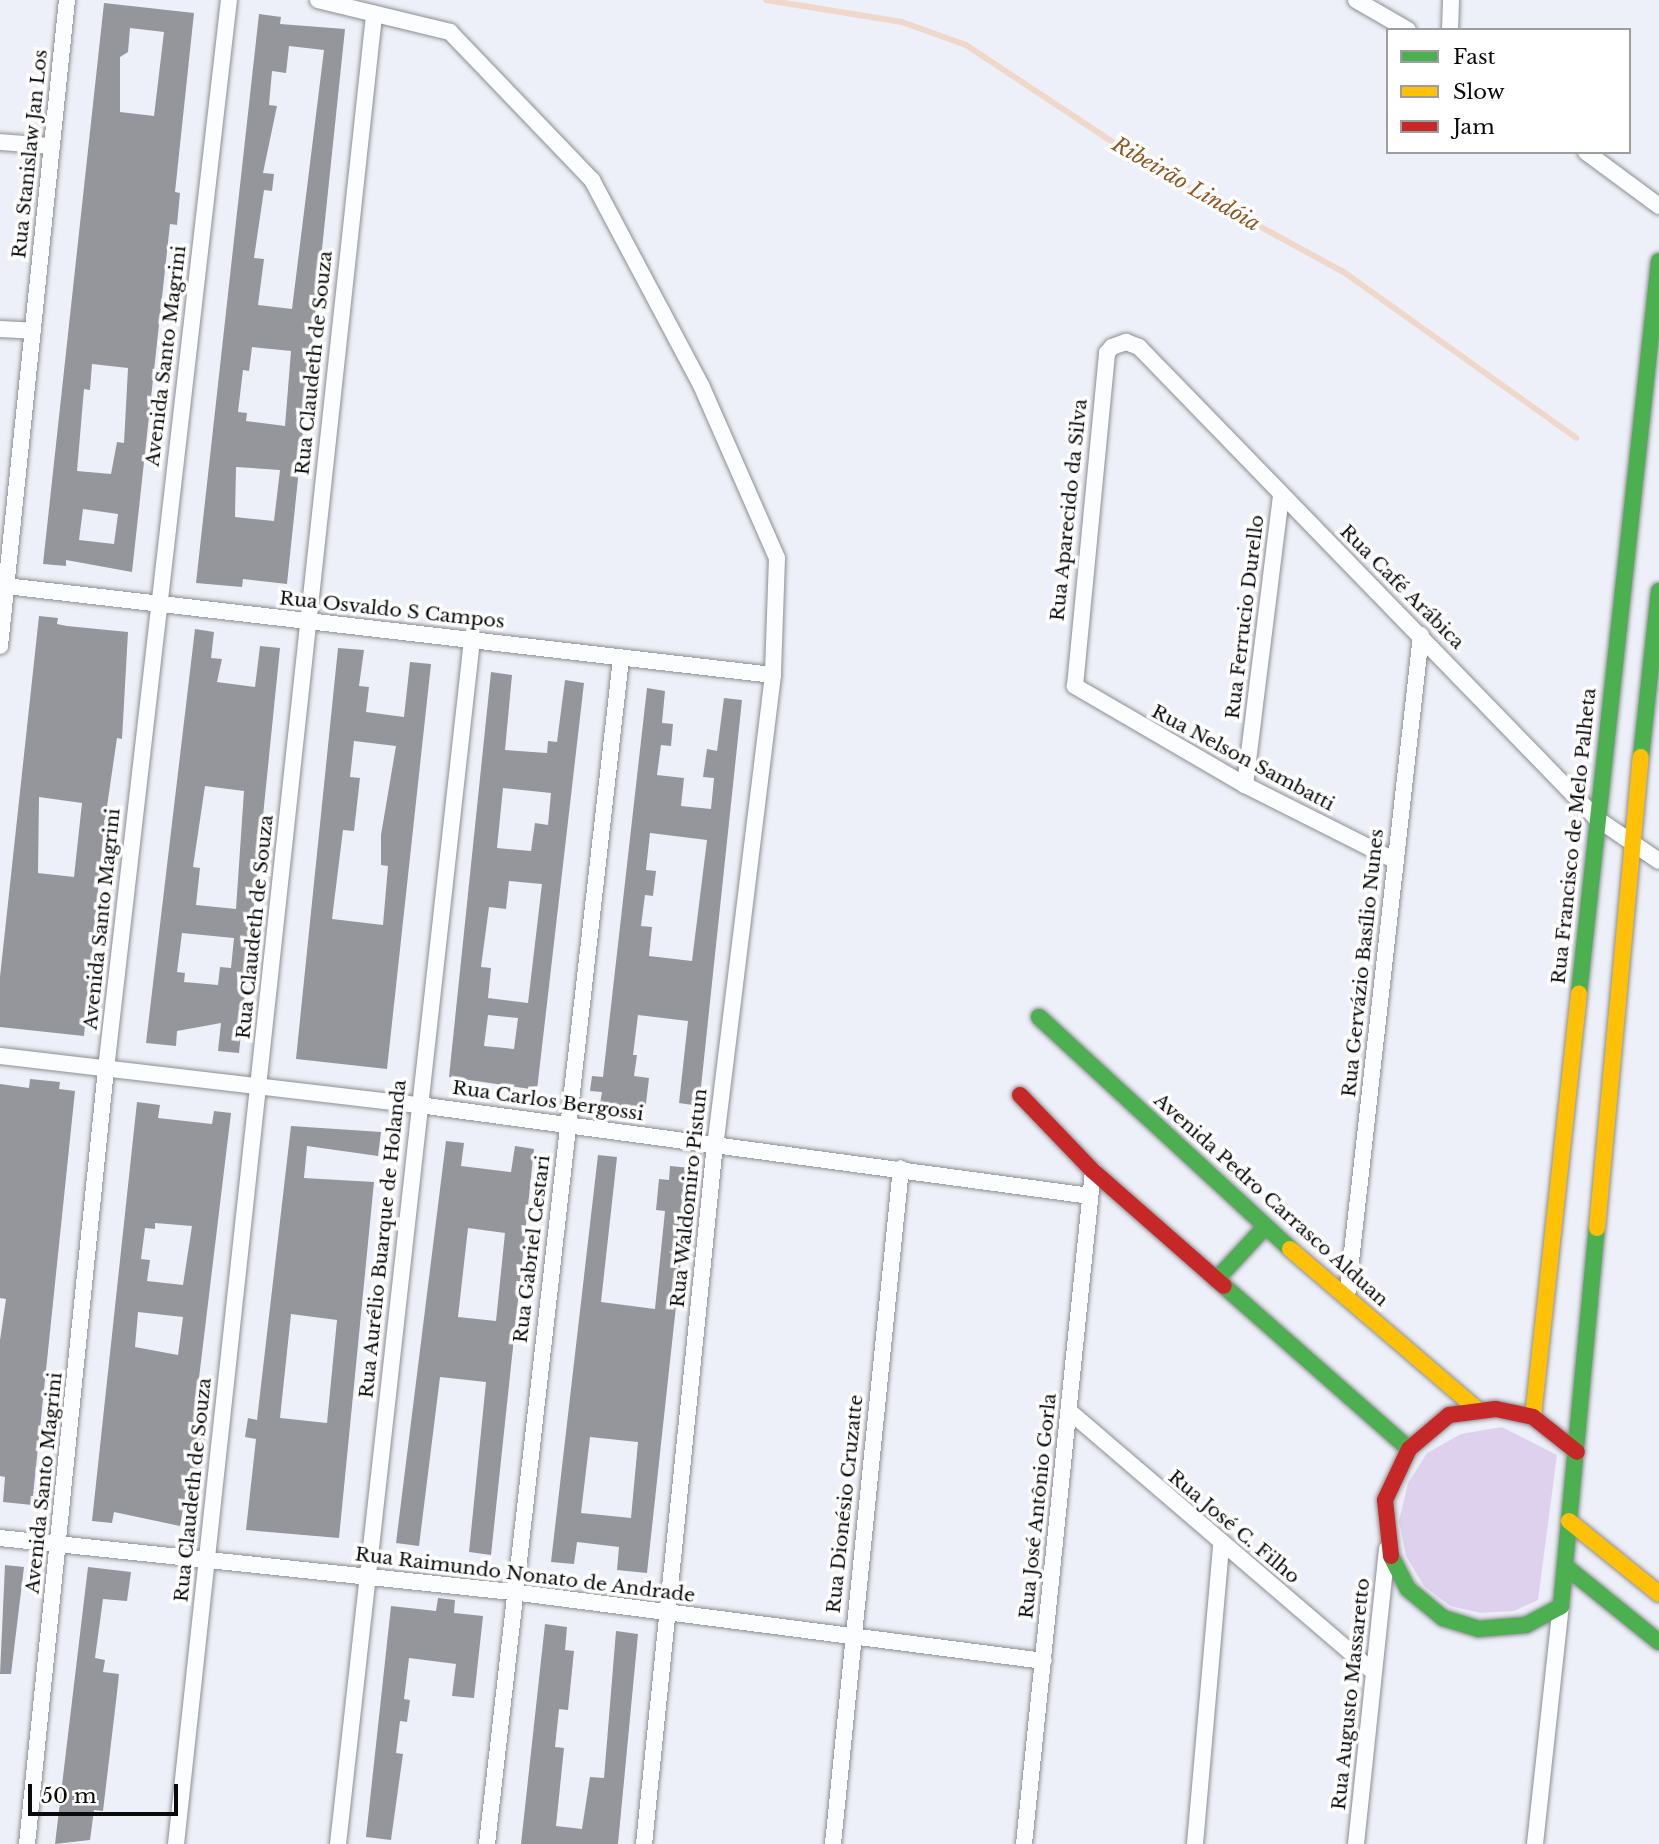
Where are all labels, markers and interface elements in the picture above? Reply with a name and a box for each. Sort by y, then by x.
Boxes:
legend [1386,28,1631,154]
text: Fast [1453,44,1495,70]
street label: Rua Stanislaw Jan Los [8,48,52,260]
text: Slow [1453,79,1505,105]
text: Jam [1453,114,1495,140]
water label: Ribeirão Lindóia [1108,131,1264,237]
street label: Avenida Santo Magrini [141,244,191,468]
street label: Rua Claudeth de Souza [291,250,337,476]
street label: Rua Aparecido da Silva [1046,397,1092,623]
street label: Rua Ferrucio Durello [1221,513,1269,721]
street label: Rua Café Arábica [1335,520,1469,654]
street label: Rua Osvaldo S Campos [278,587,506,633]
street label: Rua Francisco de Melo Palheta [1547,687,1601,985]
street label: Rua Nelson Sambatti [1148,700,1338,816]
street label: Avenida Santo Magrini [79,807,125,1031]
street label: Rua Claudeth de Souza [232,814,278,1040]
street label: Rua Gervázio Basílio Nunes [1338,828,1388,1098]
street label: Rua Carlos Bergossi [451,1076,645,1126]
street label: Rua Aurélio Buarque de Holanda [355,1078,411,1400]
street label: Rua Waldomiro Pistun [666,1087,712,1309]
street label: Avenida Pedro Carrasco Alduan [1149,1088,1393,1312]
street label: Rua Gabriel Cestari [509,1154,555,1344]
street label: Avenida Santo Magrini [21,1371,67,1595]
street label: Rua Claudeth de Souza [170,1377,216,1603]
street label: Rua José Antônio Gorla [1015,1392,1061,1620]
street label: Rua Dionésio Cruzatte [822,1394,868,1614]
street label: Rua José C. Filho [1164,1465,1304,1589]
street label: Rua Raimundo Nonato de Andrade [353,1543,697,1607]
street label: Rua Augusto Massaretto [1327,1576,1375,1812]
scale bar [32,1770,182,1814]
text: 50 m [41,1783,96,1809]

